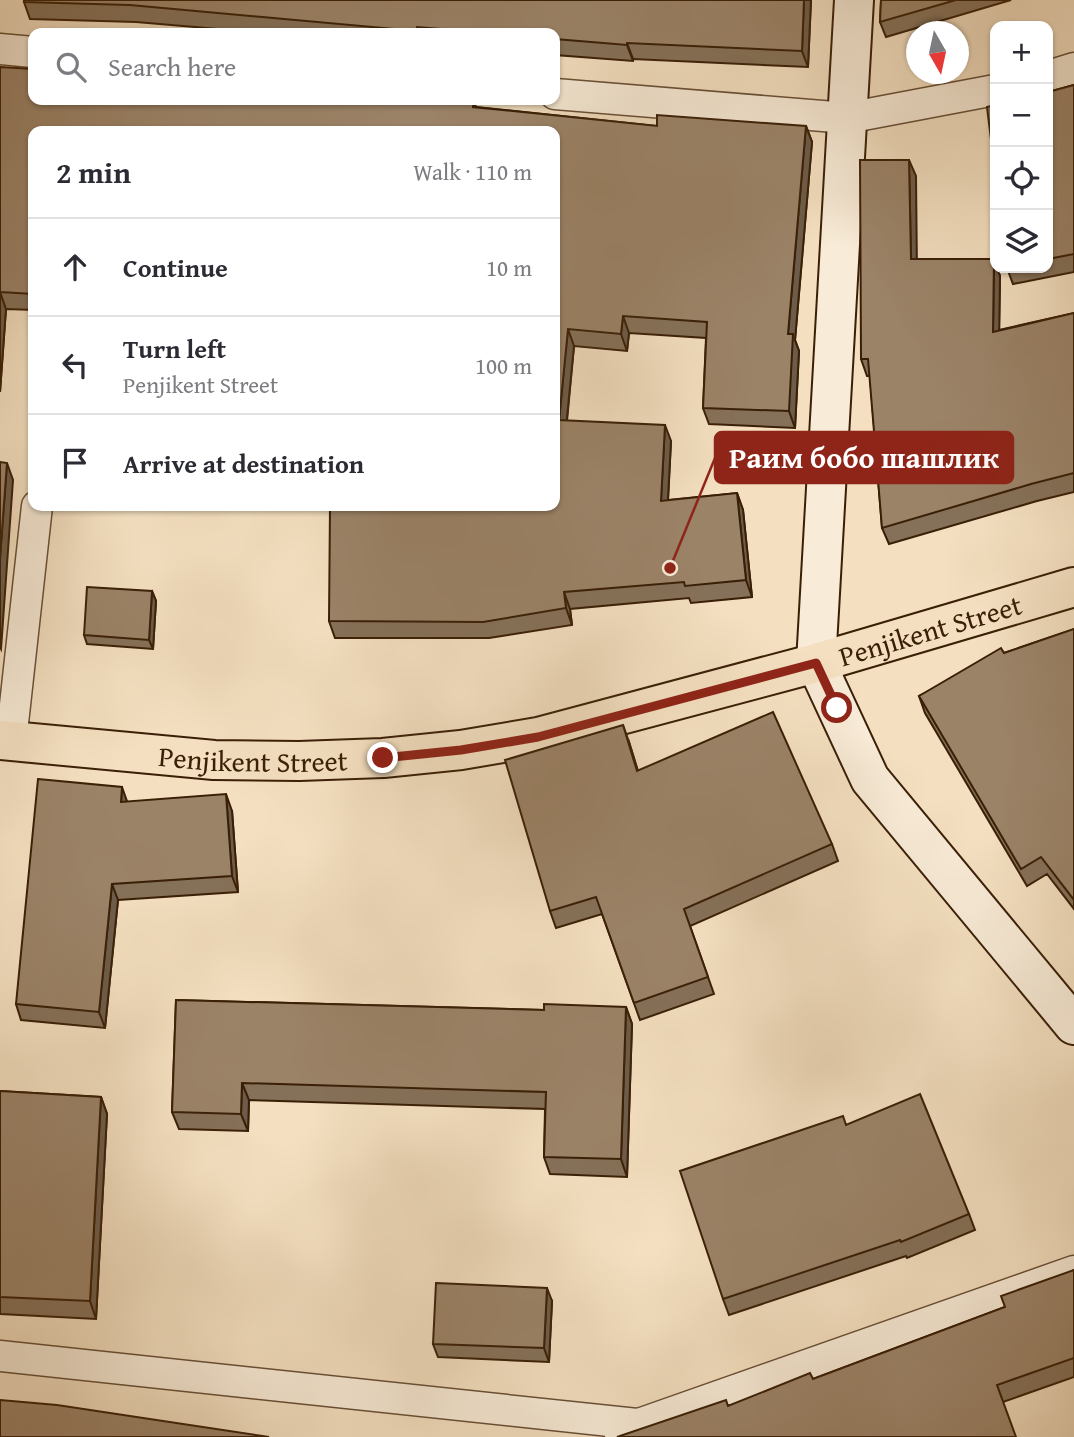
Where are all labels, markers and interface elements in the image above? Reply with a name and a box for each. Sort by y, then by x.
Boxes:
north arrow [906,21,969,84]
map controls [990,21,1053,273]
button: + [990,21,1053,84]
search box [28,28,560,105]
text: Search here [108,47,236,86]
icon: search [52,48,90,86]
button: − [990,84,1053,147]
button: locate [990,147,1053,210]
text: 2 min [56,150,131,194]
text: Walk · 110 m [413,155,532,188]
button: layers [990,210,1053,273]
icon: ahead [56,248,94,286]
text: Continue [123,248,228,287]
text: 10 m [486,251,532,284]
text: Turn left [123,329,226,368]
icon: left [56,346,94,384]
text: 100 m [475,349,532,382]
text: Penjikent Street [123,368,278,401]
callout: Раим бобо шашлик [715,432,1013,483]
text: Раим бобо шашлик [729,435,1000,479]
icon: arrive [56,444,94,482]
text: Arrive at destination [123,444,364,483]
street label: Penjikent Street [834,583,1026,676]
route start [821,692,852,723]
street label: Penjikent Street [157,734,348,782]
route end [367,742,398,773]

